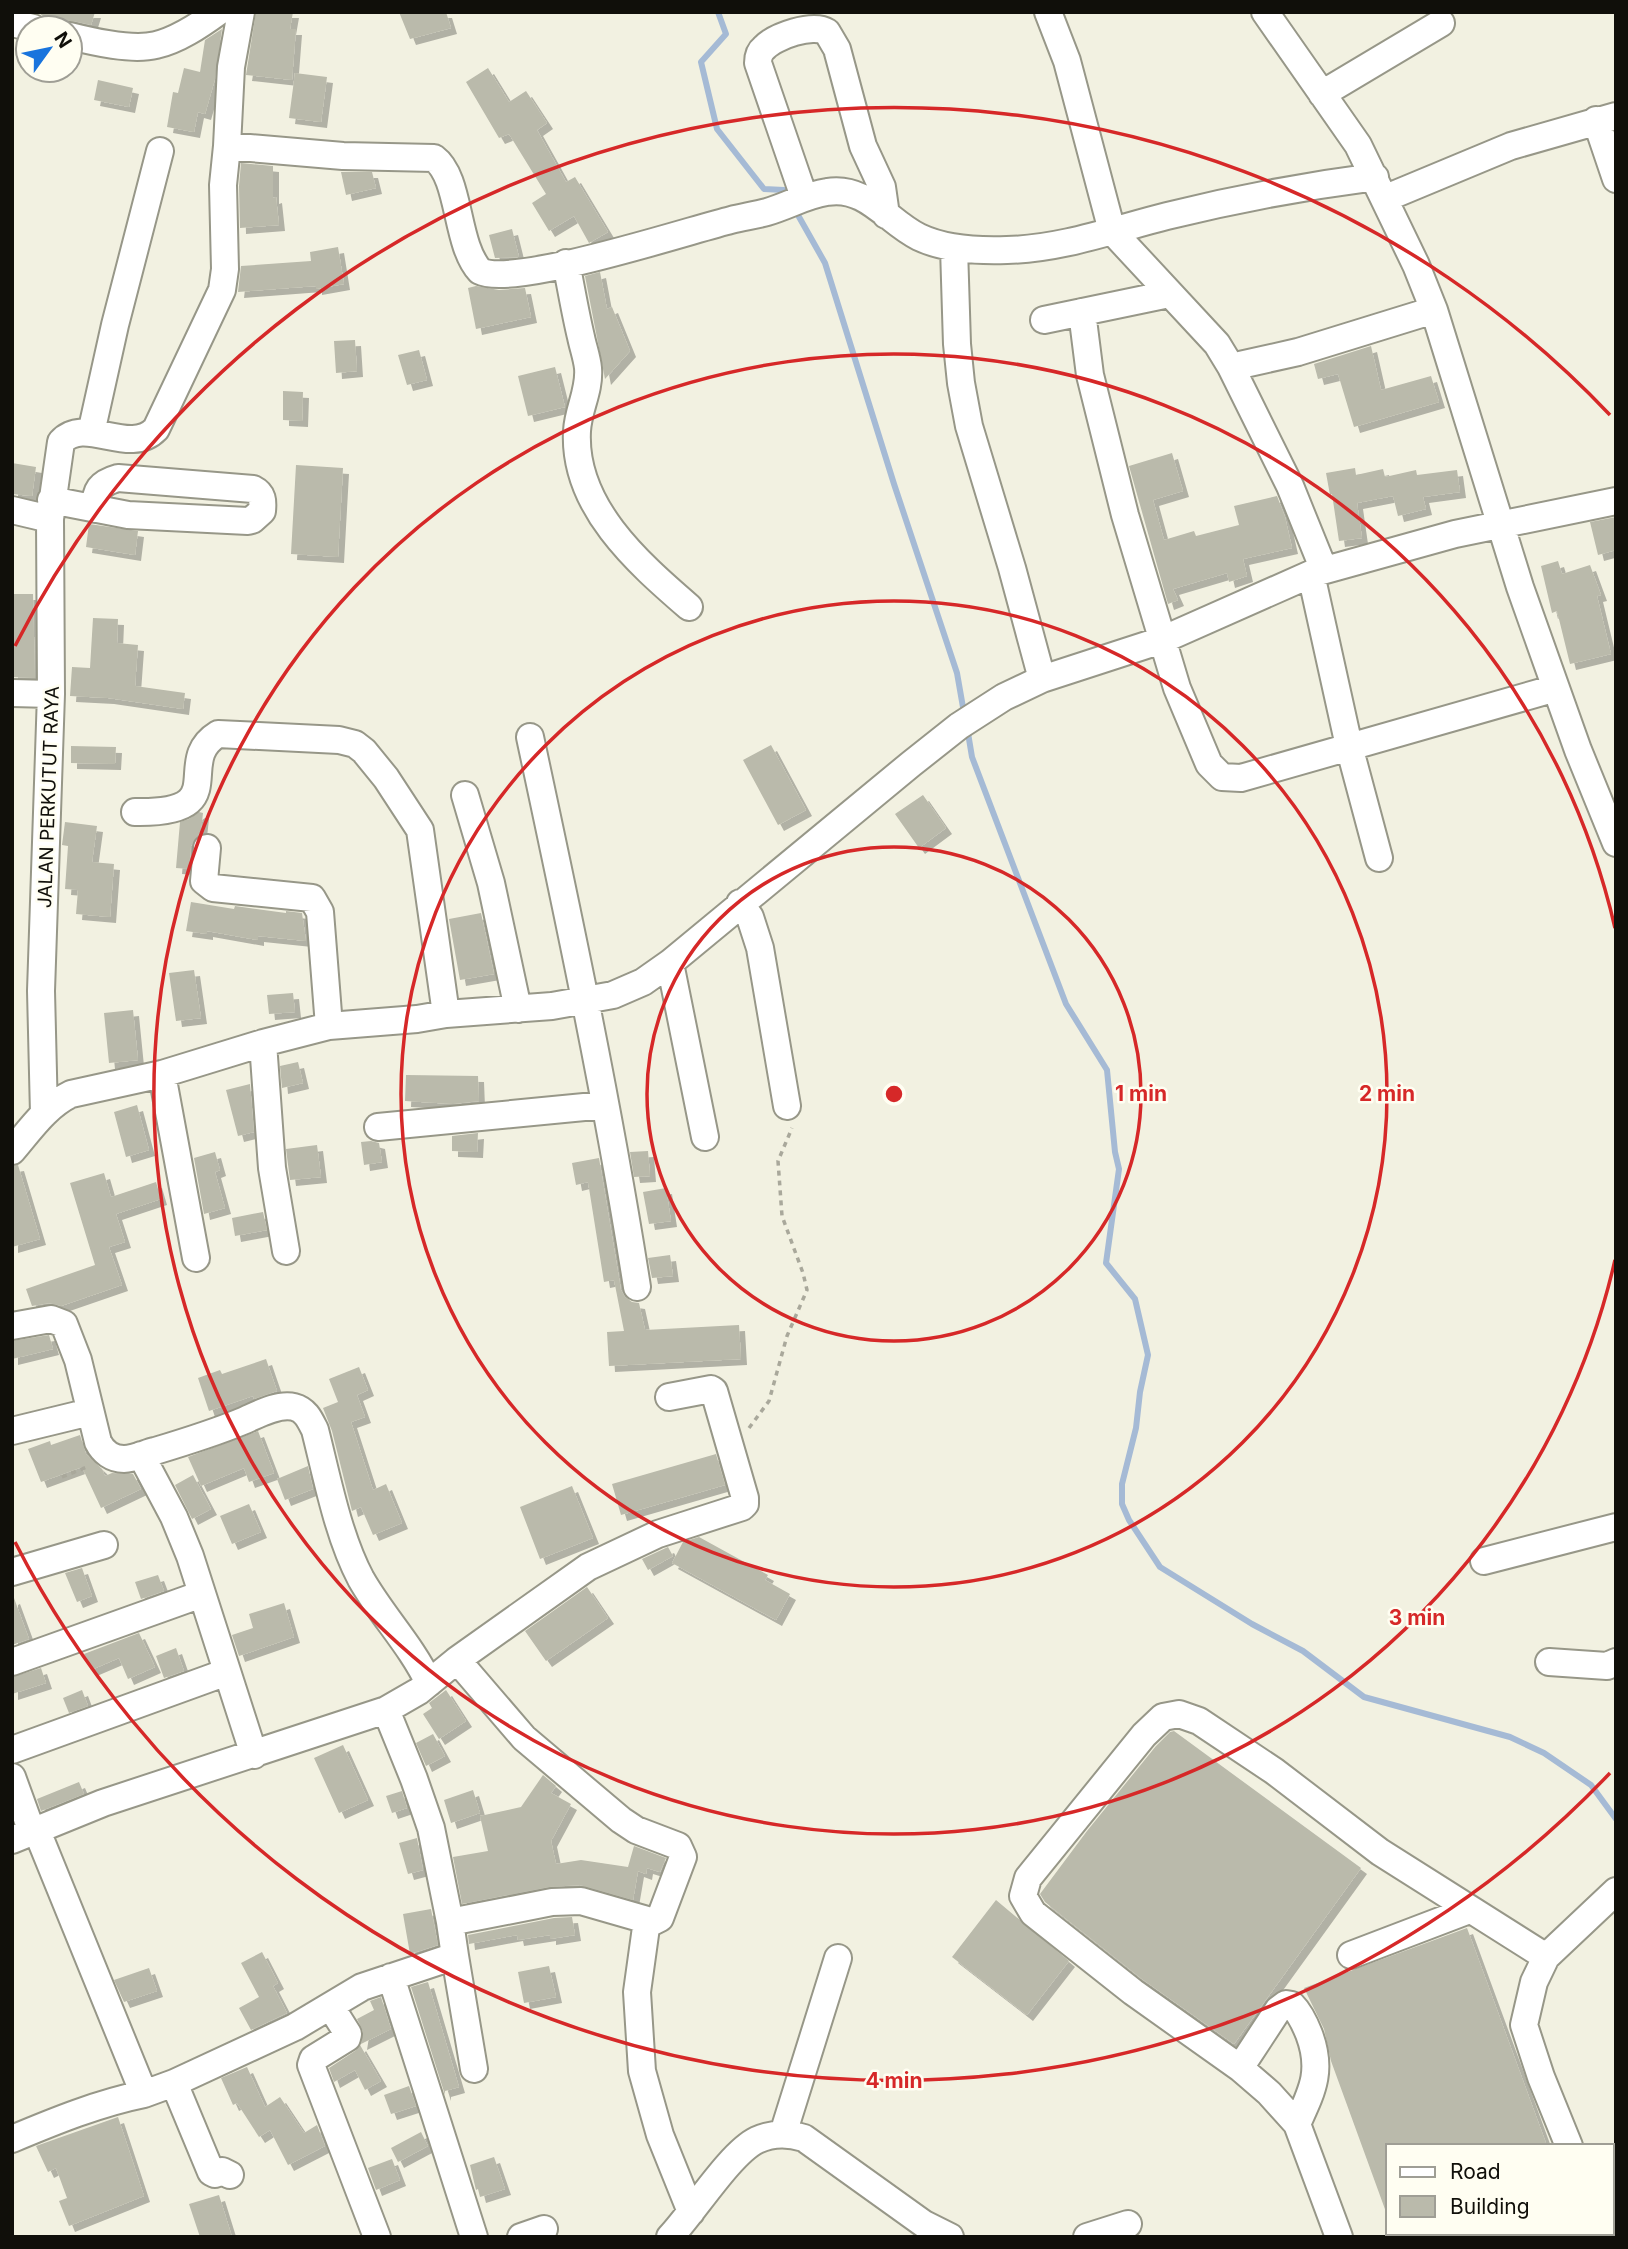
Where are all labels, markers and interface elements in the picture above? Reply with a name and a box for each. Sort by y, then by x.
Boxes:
north arrow [14,14,84,84]
text: N [49,28,76,52]
street label: JALAN PERKUTUT RAYA [33,686,64,909]
text: 1 min [1115,1081,1167,1106]
text: 2 min [1359,1081,1415,1106]
centre of rings [882,1082,906,1106]
text: 3 min [1389,1605,1445,1630]
text: 4 min [865,2068,923,2093]
legend [1386,2144,1614,2235]
text: Road [1450,2159,1501,2184]
text: Building [1450,2194,1530,2219]

